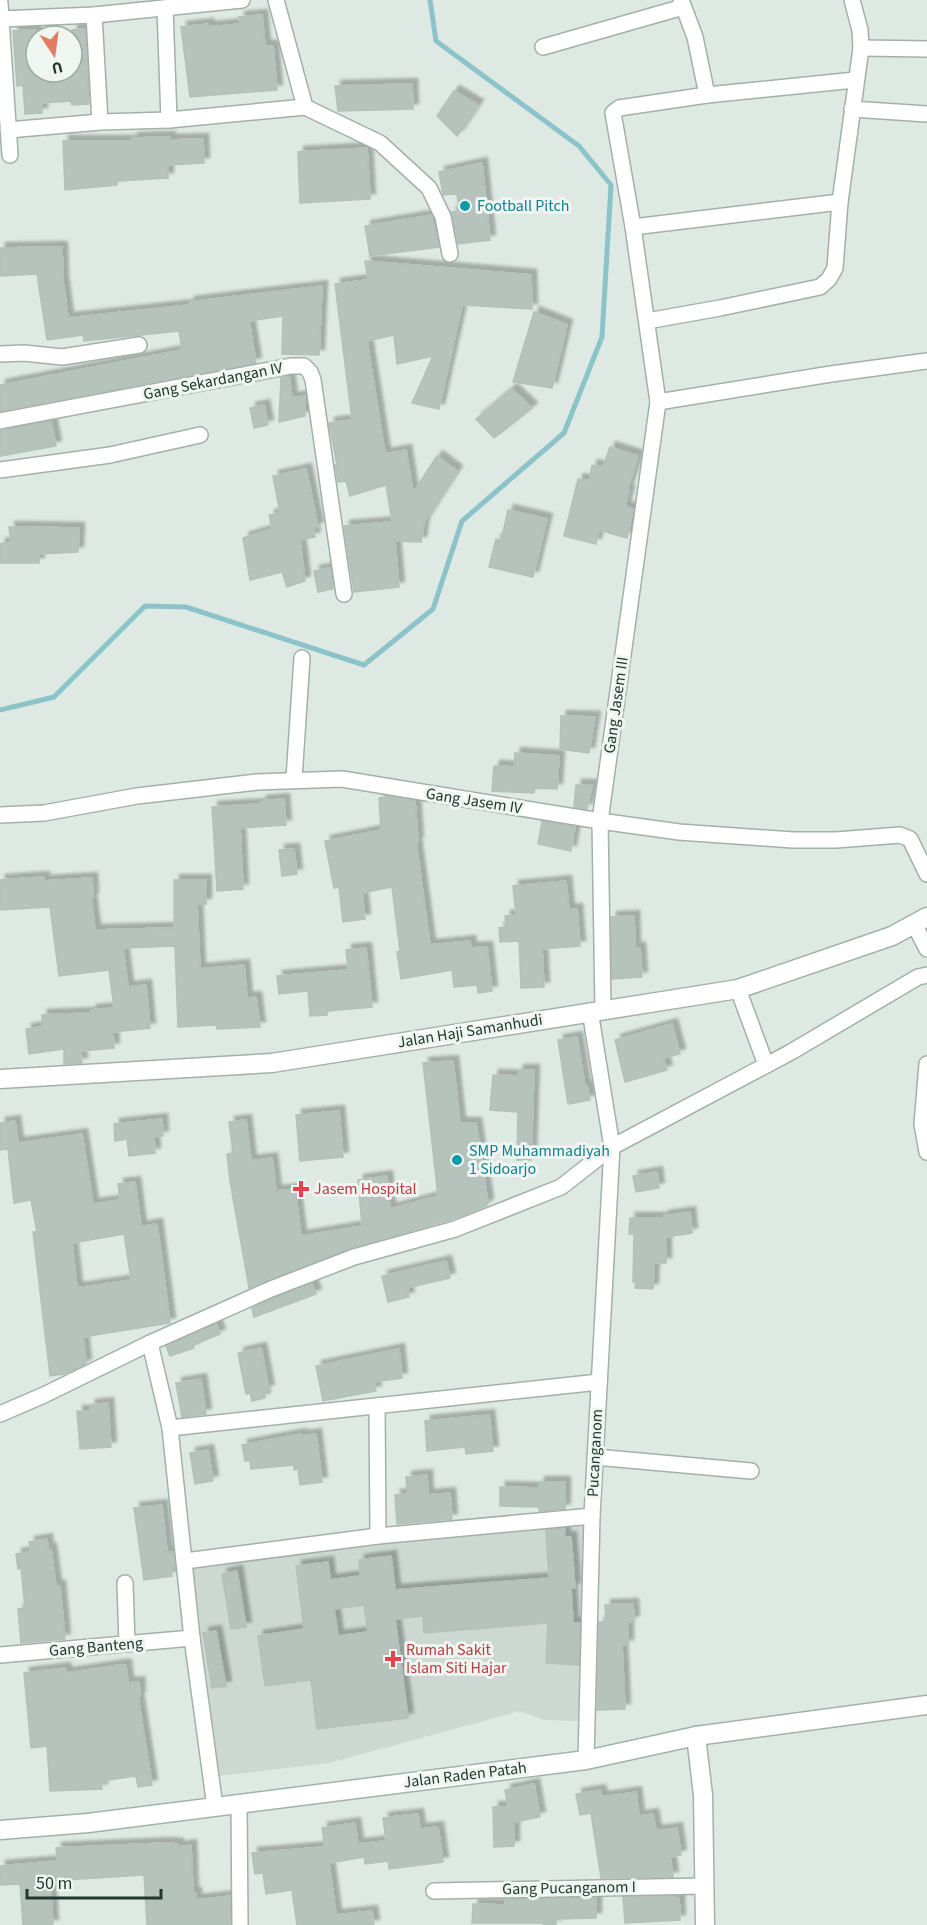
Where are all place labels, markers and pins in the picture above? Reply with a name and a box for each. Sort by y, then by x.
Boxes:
place label: Football Pitch [477,195,569,217]
marker: Football Pitch [458,199,472,213]
place label: SMP Muhammadiyah 1 Sidoarjo [469,1140,610,1180]
marker: SMP Muhammadiyah 1 Sidoarjo [450,1153,464,1167]
place label: Jasem Hospital [314,1178,417,1200]
marker: Jasem Hospital [292,1180,310,1198]
place label: Rumah Sakit Islam Siti Hajar [406,1639,507,1679]
marker: Rumah Sakit Islam Siti Hajar [384,1650,402,1668]

